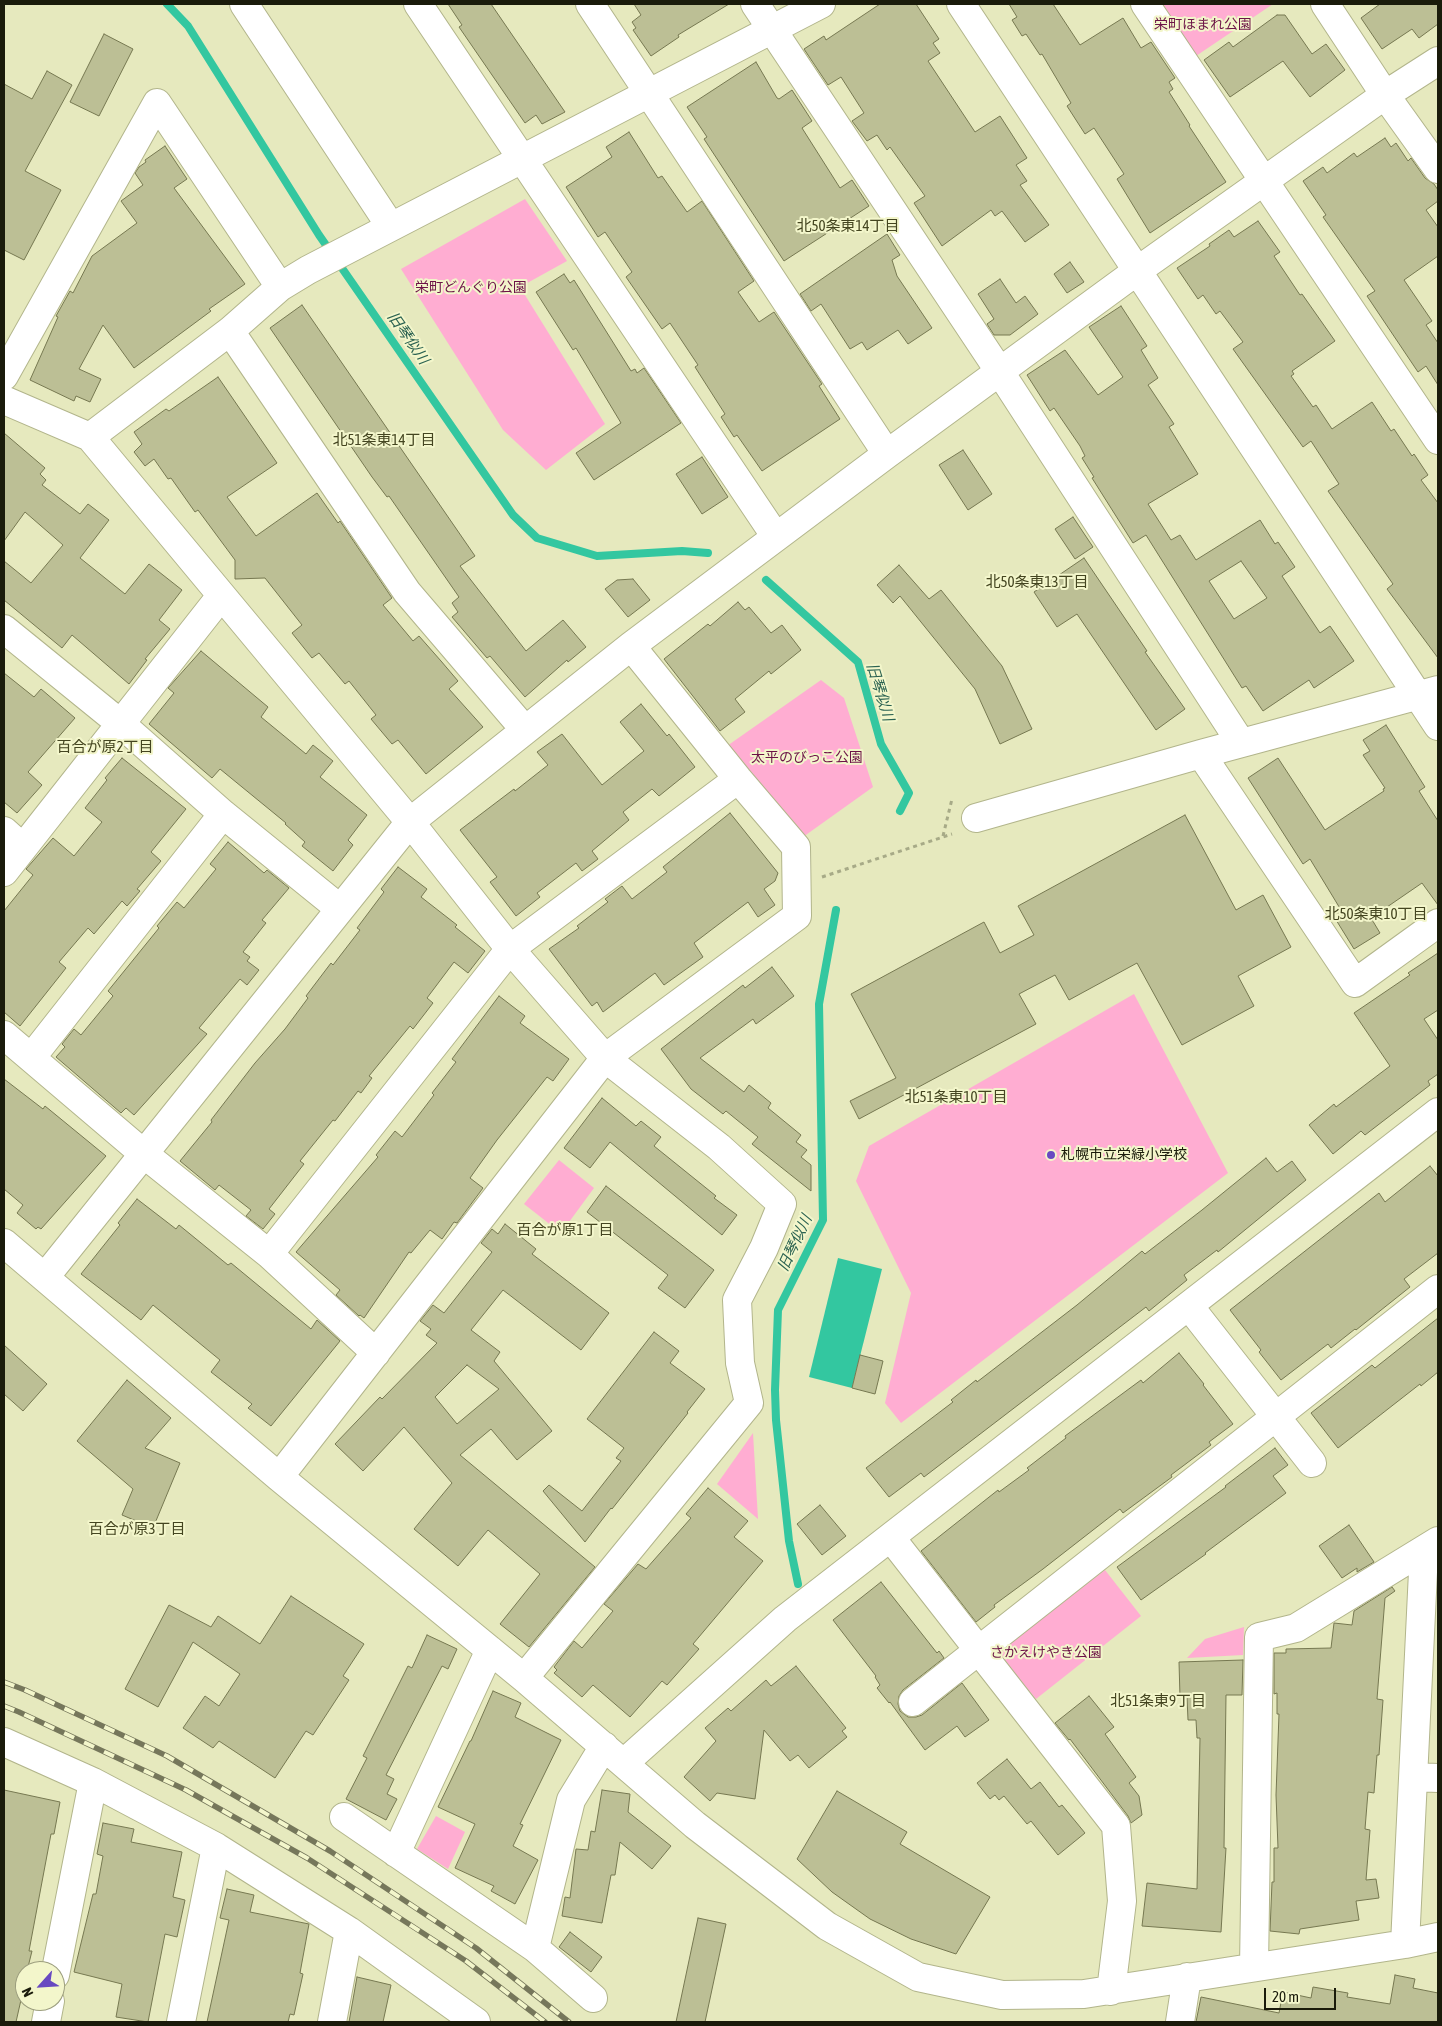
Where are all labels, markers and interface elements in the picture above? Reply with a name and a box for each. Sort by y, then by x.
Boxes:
park label: 栄町ほまれ公園 [1154,17,1252,33]
district label: 北50条東14丁目 [796,217,900,235]
park label: 栄町どんぐり公園 [415,280,527,296]
water label: 旧琴似川 [383,308,433,368]
district label: 北51条東14丁目 [332,431,436,449]
district label: 北50条東13丁目 [985,573,1089,591]
water label: 旧琴似川 [863,661,897,723]
district label: 百合が原2丁目 [56,738,154,756]
park label: 太平のびっこ公園 [751,750,863,766]
district label: 北50条東10丁目 [1324,905,1428,923]
district label: 北51条東10丁目 [904,1088,1008,1106]
place label: 札幌市立栄緑小学校 [1061,1147,1187,1163]
marker: 札幌市立栄緑小学校 [1045,1149,1057,1161]
water label: 旧琴似川 [774,1212,816,1274]
district label: 百合が原1丁目 [516,1221,614,1239]
district label: 百合が原3丁目 [88,1520,186,1538]
park label: さかえけやき公園 [990,1645,1102,1661]
district label: 北51条東9丁目 [1110,1692,1206,1710]
north arrow [15,1961,65,2011]
scale bar [1267,1978,1340,2010]
text: N [18,1985,36,1999]
text: 20 m [1272,1988,1299,2005]

